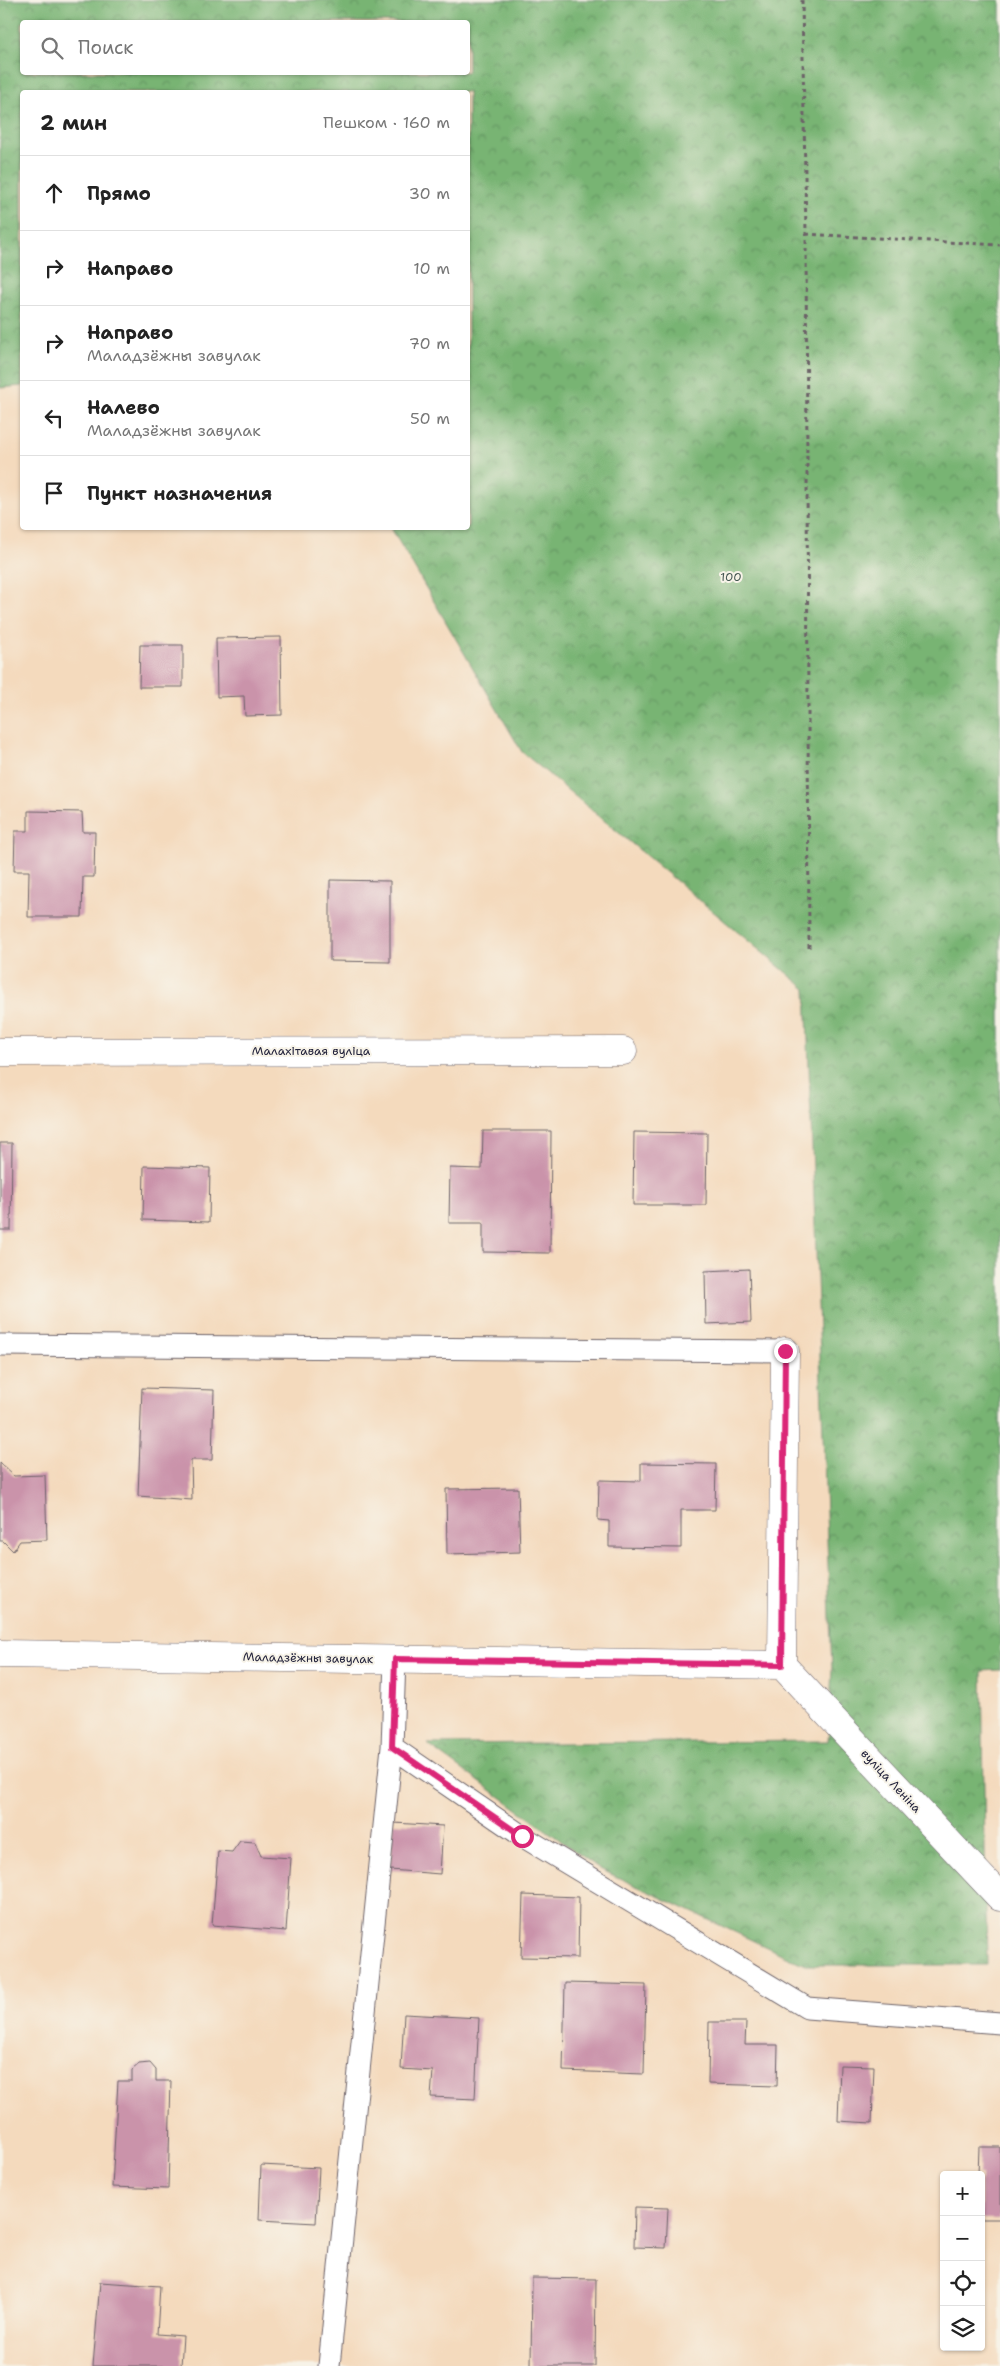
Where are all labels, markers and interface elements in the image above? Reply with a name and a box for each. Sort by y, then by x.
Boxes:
search box [20,20,470,75]
icon: search [38,34,66,62]
text: Поиск [78,35,133,60]
text: 2 мин [40,109,107,137]
text: Пешком · 160 m [323,112,450,133]
icon: ahead [40,179,68,207]
text: Прямо [87,181,151,206]
text: 30 m [409,183,450,204]
icon: right [40,254,68,282]
text: Направо [87,256,173,281]
text: 10 m [413,258,450,279]
text: Направо [87,320,173,345]
icon: right [40,329,68,357]
text: 70 m [409,333,450,354]
text: Маладзёжны завулак [87,345,261,366]
text: Налево [87,395,160,420]
icon: left [40,404,68,432]
text: 50 m [410,408,450,429]
text: Маладзёжны завулак [87,420,261,441]
icon: arrive [40,479,68,507]
text: Пункт назначения [87,481,272,506]
park label: 100 [720,569,742,585]
street label: Малахітавая вуліца [252,1043,371,1059]
route end [774,1340,797,1363]
street label: Маладзёжны завулак [243,1649,374,1667]
street label: вуліца Леніна [857,1746,925,1817]
route start [511,1825,534,1848]
map controls [940,2171,985,2351]
button: + [940,2171,985,2216]
button: − [940,2216,985,2261]
button: locate [940,2261,985,2306]
button: layers [940,2306,985,2351]

